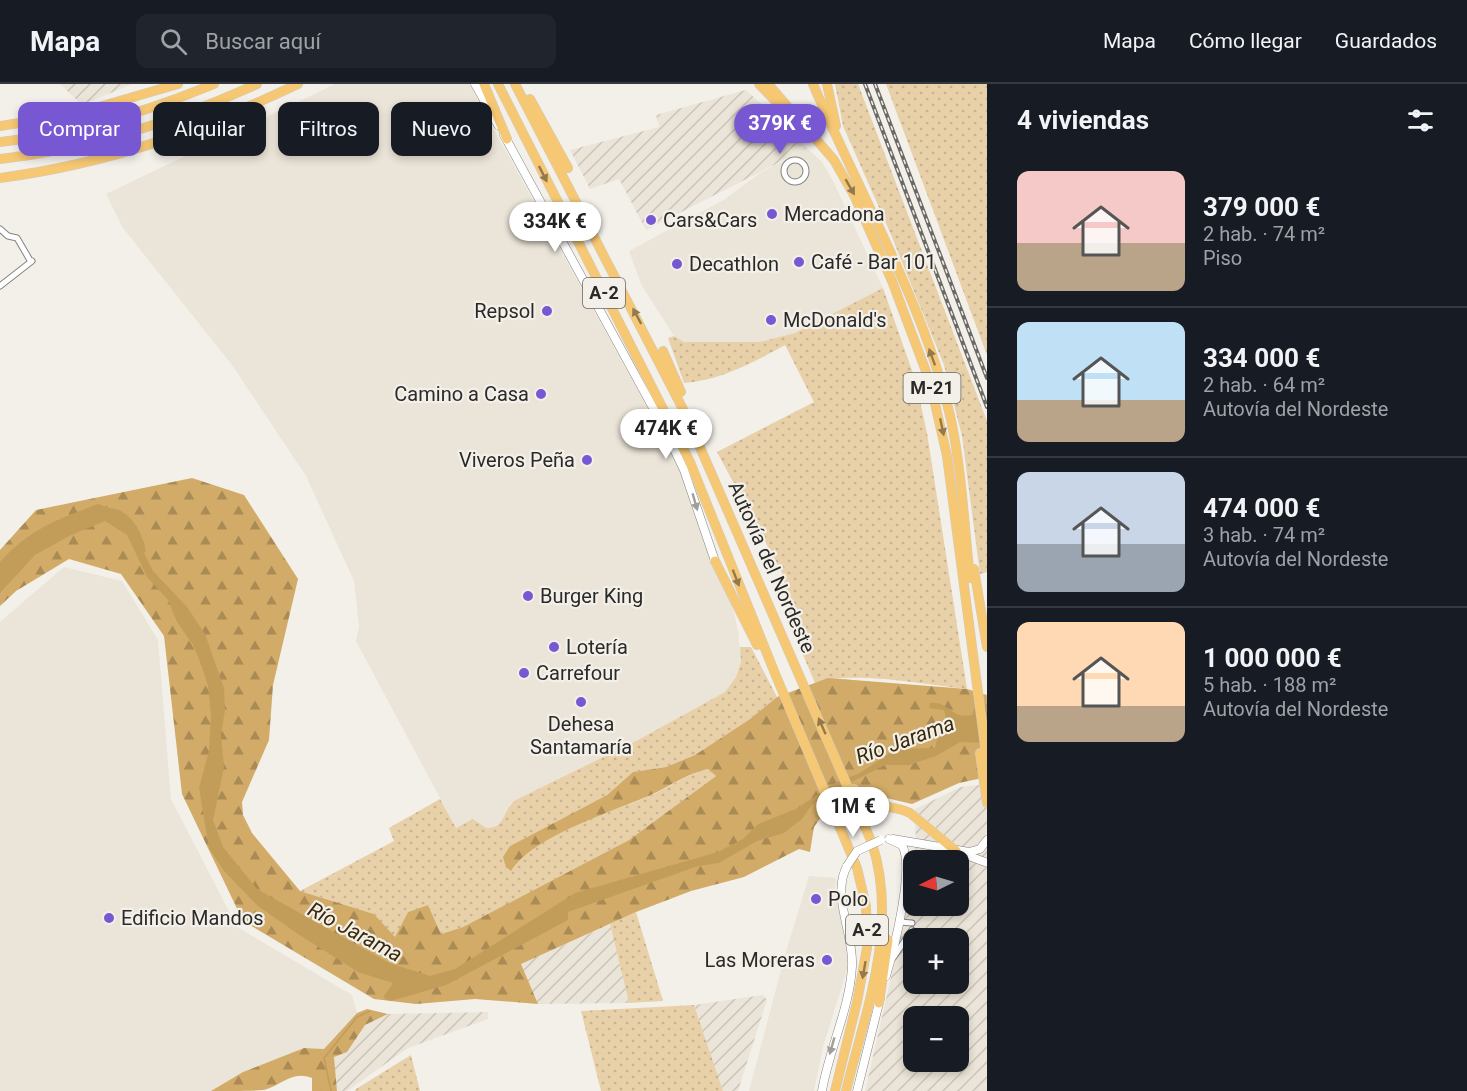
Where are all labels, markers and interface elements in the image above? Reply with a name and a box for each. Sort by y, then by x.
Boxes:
search box [136,14,556,68]
text: Mapa [30,25,100,58]
icon: search [157,25,190,58]
text: Buscar aquí [205,29,321,54]
text: Mapa [1103,29,1156,53]
text: Cómo llegar [1189,29,1302,53]
text: Guardados [1335,29,1437,53]
chip: Comprar [18,102,141,156]
chip: Alquilar [153,102,266,156]
chip: Filtros [278,102,379,156]
chip: Nuevo [391,102,492,156]
pin: 379K € [731,104,829,155]
icon: filters [1404,104,1437,137]
text: 4 viviendas [1017,105,1149,135]
text: 379K € [748,111,812,135]
one-way arrow [538,165,548,182]
one-way arrow [844,179,855,195]
text: 379 000 € [1203,192,1320,222]
icon: home [1065,195,1137,267]
pin: 334K € [506,202,604,253]
place label: Mercadona [784,202,885,226]
marker: Mercadona [765,207,779,221]
place label: Cars&Cars [663,208,757,232]
text: 334K € [523,209,587,233]
marker: Cars&Cars [644,213,658,227]
text: 2 hab. · 74 m² [1203,222,1325,246]
text: Piso [1203,246,1242,270]
place label: Café - Bar 101 [811,250,936,274]
place label: Decathlon [689,252,779,276]
marker: Café - Bar 101 [792,255,806,269]
marker: Decathlon [670,257,684,271]
road number: A-2 [583,278,625,308]
place label: Repsol [474,299,535,323]
marker: Repsol [540,304,554,318]
one-way arrow [632,307,642,324]
place label: McDonald's [783,308,887,332]
marker: McDonald's [764,313,778,327]
text: 334 000 € [1203,343,1320,373]
icon: home [1065,346,1137,418]
one-way arrow [926,348,936,366]
road number: M-21 [904,373,960,403]
text: 2 hab. · 64 m² [1203,373,1325,397]
place label: Camino a Casa [394,382,529,406]
marker: Camino a Casa [534,387,548,401]
text: Autovía del Nordeste [1203,397,1388,421]
pin: 474K € [617,409,715,460]
text: 474K € [634,416,698,440]
one-way arrow [938,418,947,437]
place label: Viveros Peña [459,448,575,472]
marker: Viveros Peña [580,453,594,467]
street label: Autovía del Nordeste [723,477,821,657]
text: 474 000 € [1203,493,1320,523]
one-way arrow [691,494,700,512]
icon: home [1065,496,1137,568]
text: 3 hab. · 74 m² [1203,523,1325,547]
text: Autovía del Nordeste [1203,547,1388,571]
one-way arrow [732,569,741,587]
place label: Burger King [540,584,643,608]
marker: Burger King [521,589,535,603]
place label: Lotería [566,635,628,659]
marker: Lotería [547,640,561,654]
text: 1 000 000 € [1203,643,1342,673]
icon: home [1065,646,1137,718]
place label: Carrefour [536,661,620,685]
marker: Carrefour [517,666,531,680]
text: 5 hab. · 188 m² [1203,673,1336,697]
marker: Dehesa Santamaría [574,695,588,709]
text: Autovía del Nordeste [1203,697,1388,721]
water label: Río Jarama [852,711,958,769]
place label: Dehesa Santamaría [530,712,632,759]
one-way arrow [817,717,827,735]
pin: 1M € [817,787,889,838]
text: 1M € [830,794,876,818]
north arrow [903,850,969,916]
map controls [903,850,969,1072]
place label: Polo [828,887,868,911]
marker: Polo [809,892,823,906]
water label: Río Jarama [304,897,406,967]
place label: Edificio Mandos [121,906,264,930]
marker: Edificio Mandos [102,911,116,925]
road number: A-2 [846,915,888,945]
button: + [903,928,969,994]
place label: Las Moreras [704,948,815,972]
marker: Las Moreras [820,953,834,967]
one-way arrow [859,961,868,980]
button: − [903,1006,969,1072]
one-way arrow [827,1037,836,1055]

